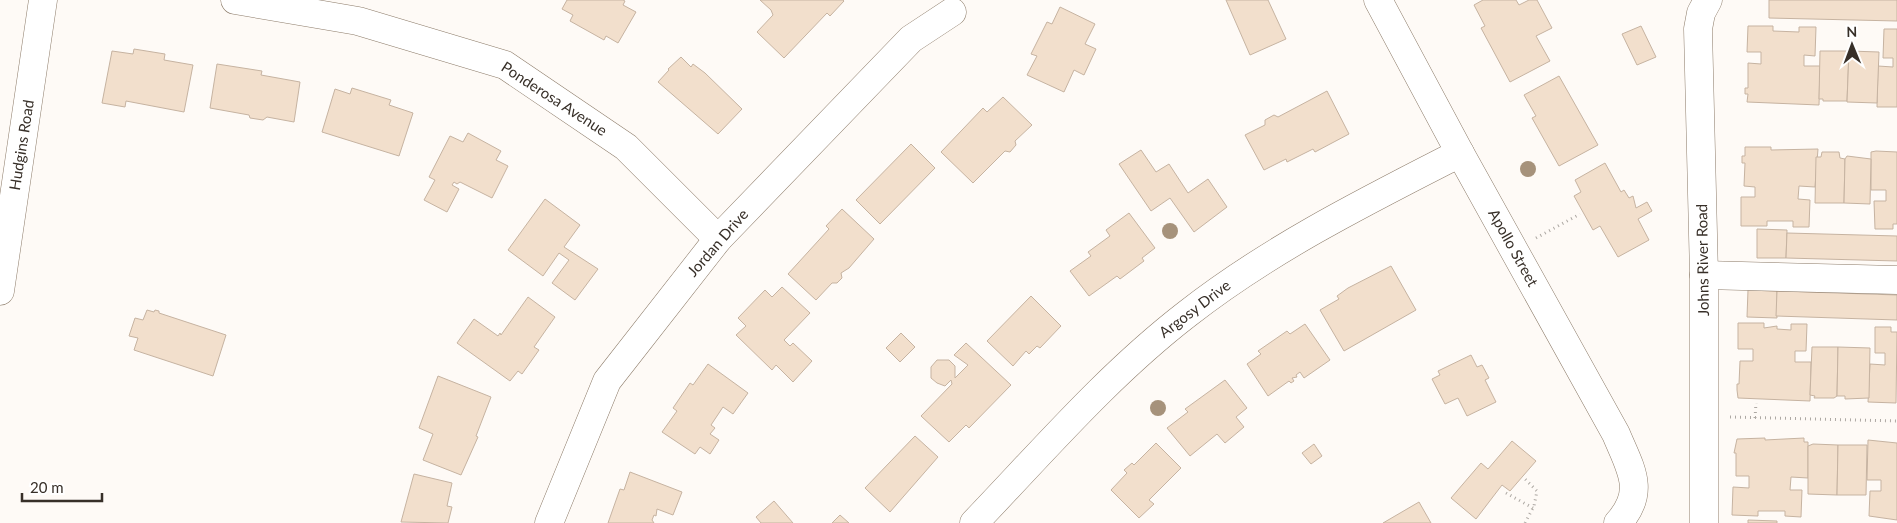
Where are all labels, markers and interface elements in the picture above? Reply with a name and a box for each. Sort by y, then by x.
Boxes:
north arrow [1827,20,1877,70]
text: N [1846,23,1857,40]
street label: Ponderosa Avenue [498,57,611,139]
street label: Hudgins Road [5,98,37,191]
street label: Johns River Road [1692,204,1712,316]
street label: Jordan Drive [683,205,751,280]
street label: Apollo Street [1485,206,1543,290]
street label: Argosy Drive [1155,275,1234,341]
scale bar [22,470,102,502]
text: 20 m [30,478,64,496]

